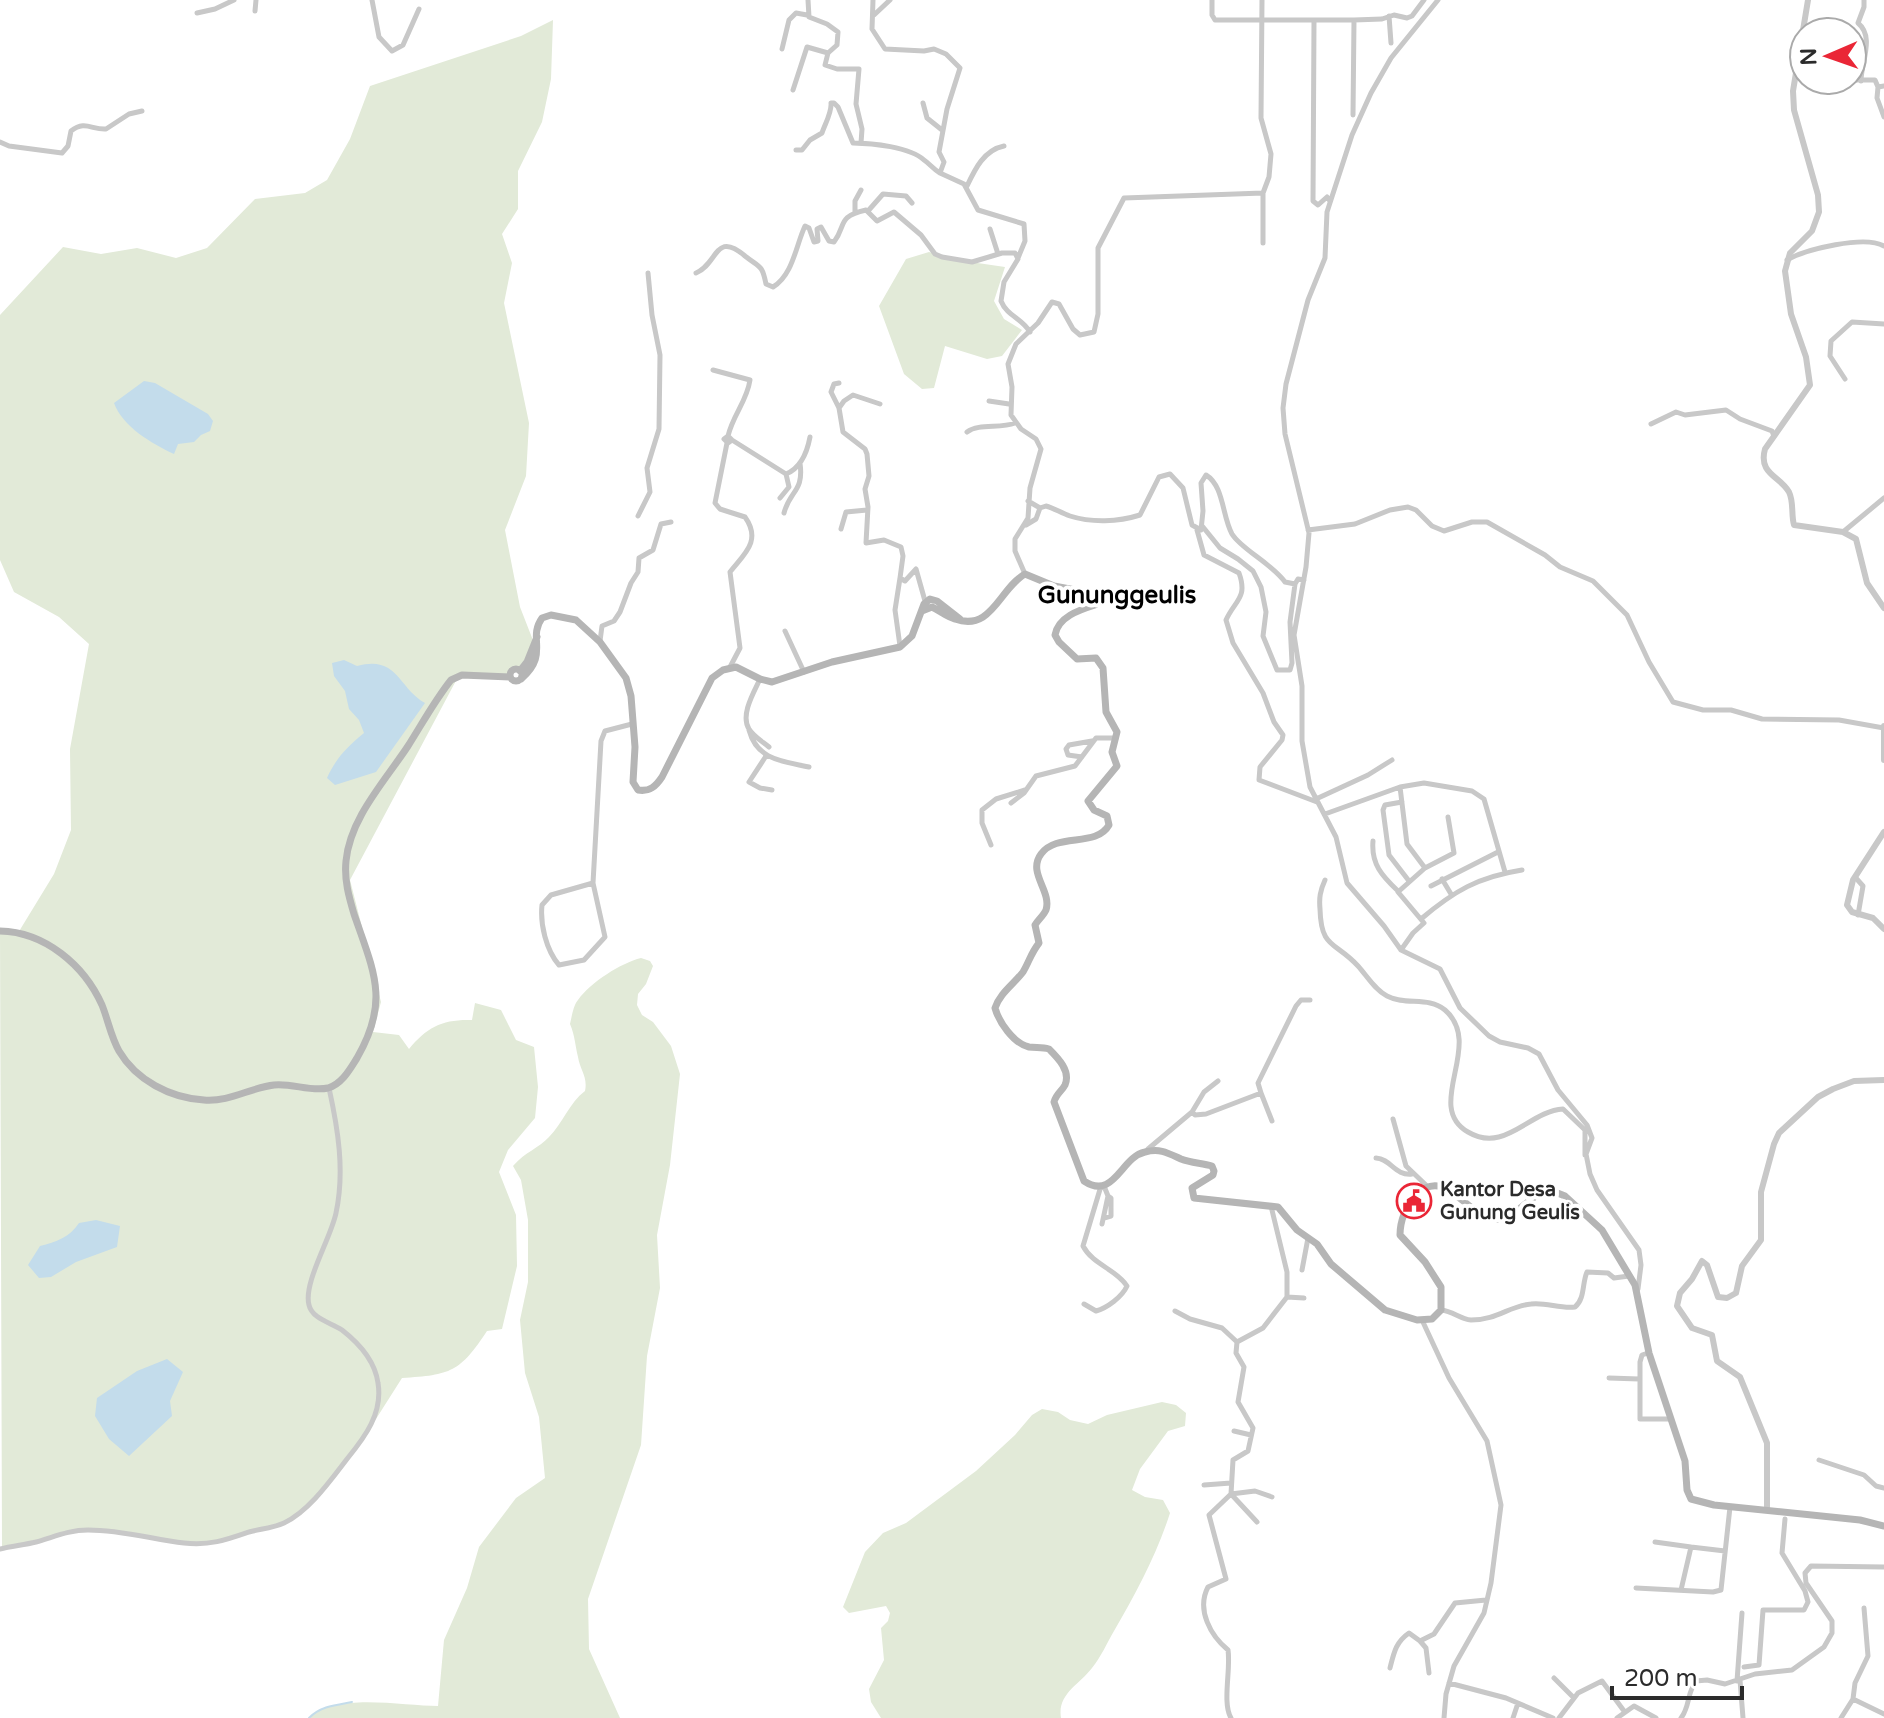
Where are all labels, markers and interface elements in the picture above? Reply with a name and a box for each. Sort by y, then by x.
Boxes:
north arrow [1788,16,1868,96]
text: N [1796,47,1822,66]
district label: Gununggeulis [1038,581,1196,610]
place label: Kantor Desa Gunung Geulis [1440,1178,1580,1225]
public building icon: Kantor Desa Gunung Geulis [1395,1182,1433,1220]
scale bar [1612,1650,1742,1700]
text: 200 m [1624,1664,1698,1693]

